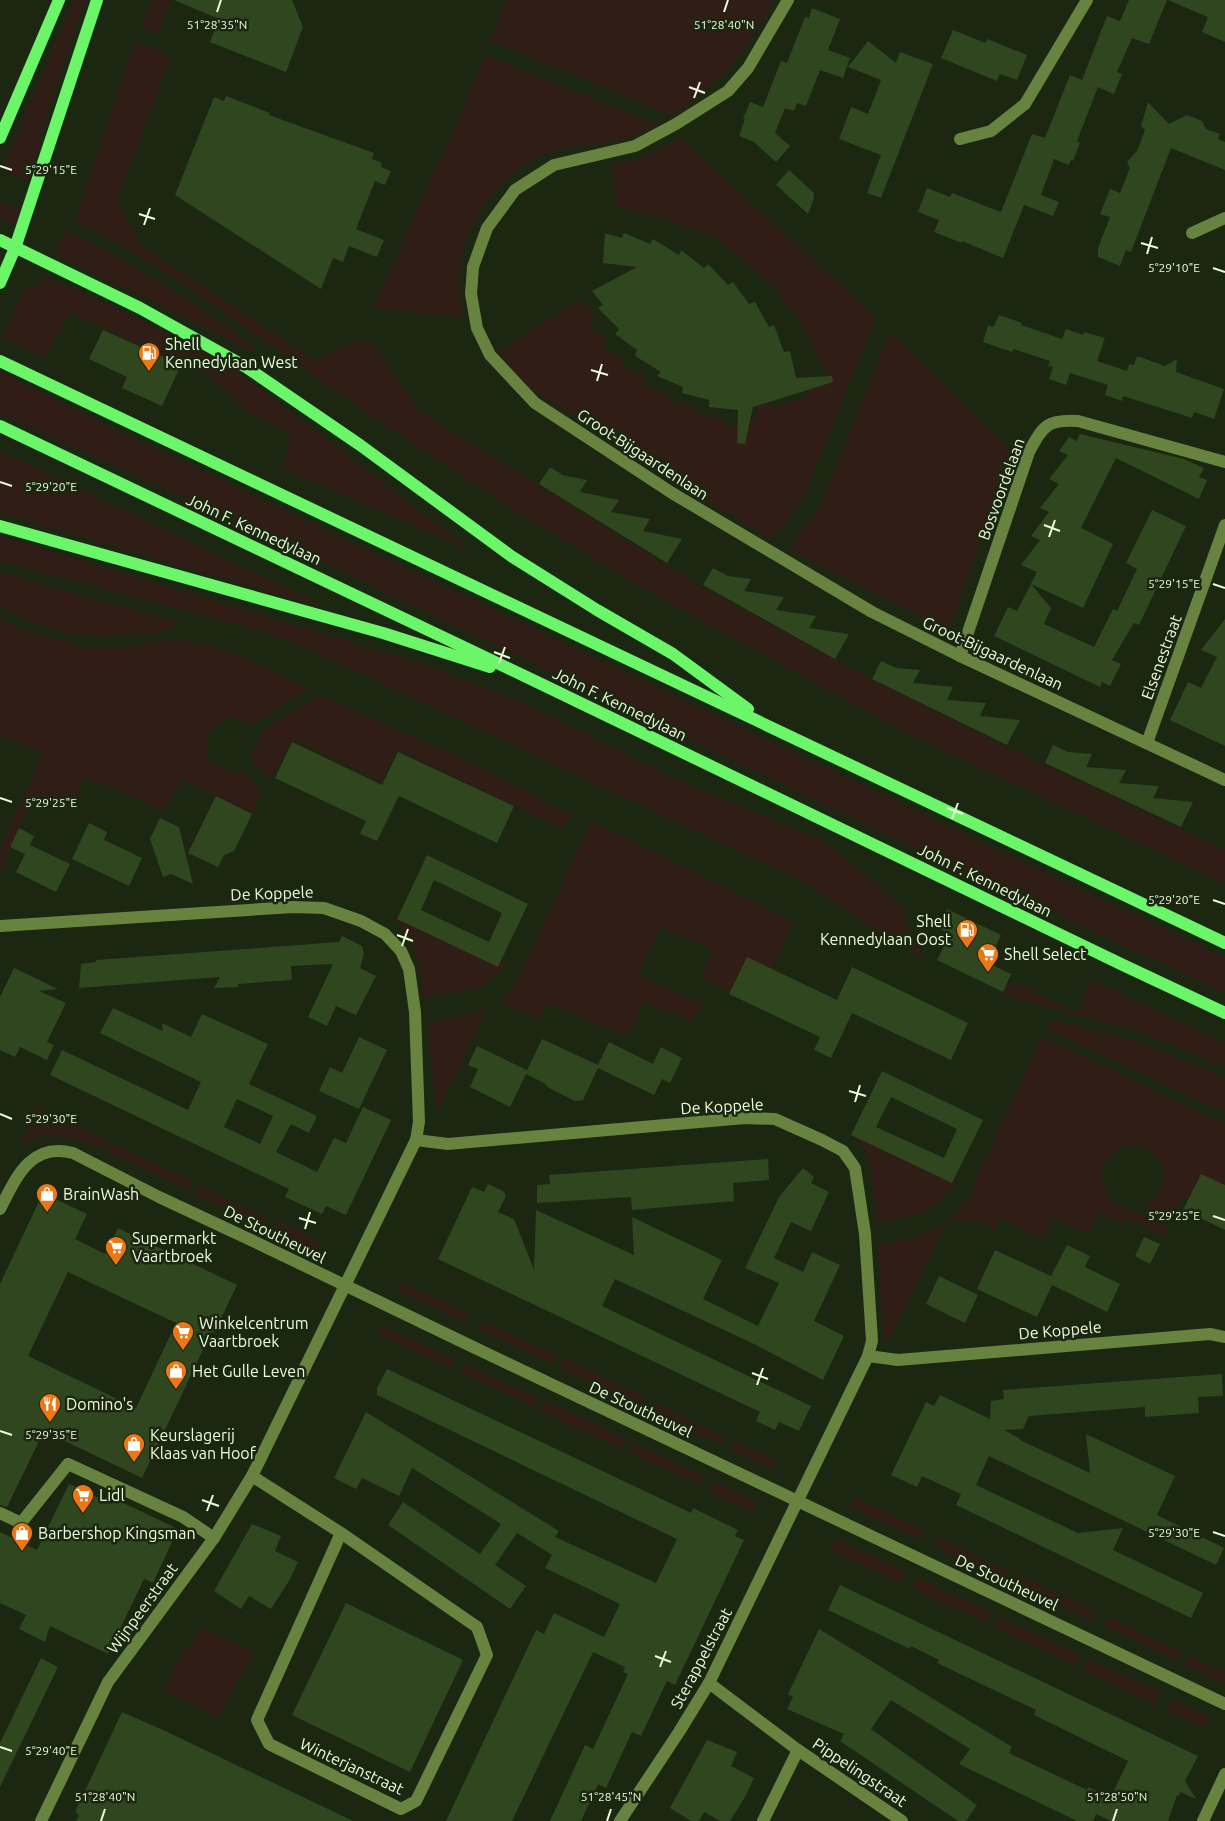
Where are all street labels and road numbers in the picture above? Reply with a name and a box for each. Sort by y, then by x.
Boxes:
street label: Groot-Bijgaardenlaan [574,405,712,503]
street label: Bosvoordelaan [974,436,1028,542]
street label: John F. Kennedylaan [184,490,324,568]
street label: Elsenestraat [1137,611,1185,702]
street label: Groot-Bijgaardenlaan [920,613,1066,693]
street label: John F. Kennedylaan [550,664,690,744]
street label: John F. Kennedylaan [915,840,1055,920]
street label: De Koppele [230,883,314,903]
street label: De Koppele [680,1095,764,1117]
street label: De Stoutheuvel [221,1202,329,1266]
street label: De Koppele [1018,1317,1102,1343]
street label: De Stoutheuvel [587,1377,695,1441]
street label: De Stoutheuvel [953,1550,1061,1614]
street label: Wijnpeerstraat [103,1559,181,1657]
street label: Sterappelstraat [667,1604,735,1711]
street label: Winterjanstraat [297,1734,407,1798]
street label: Pippelingstraat [810,1734,911,1810]

